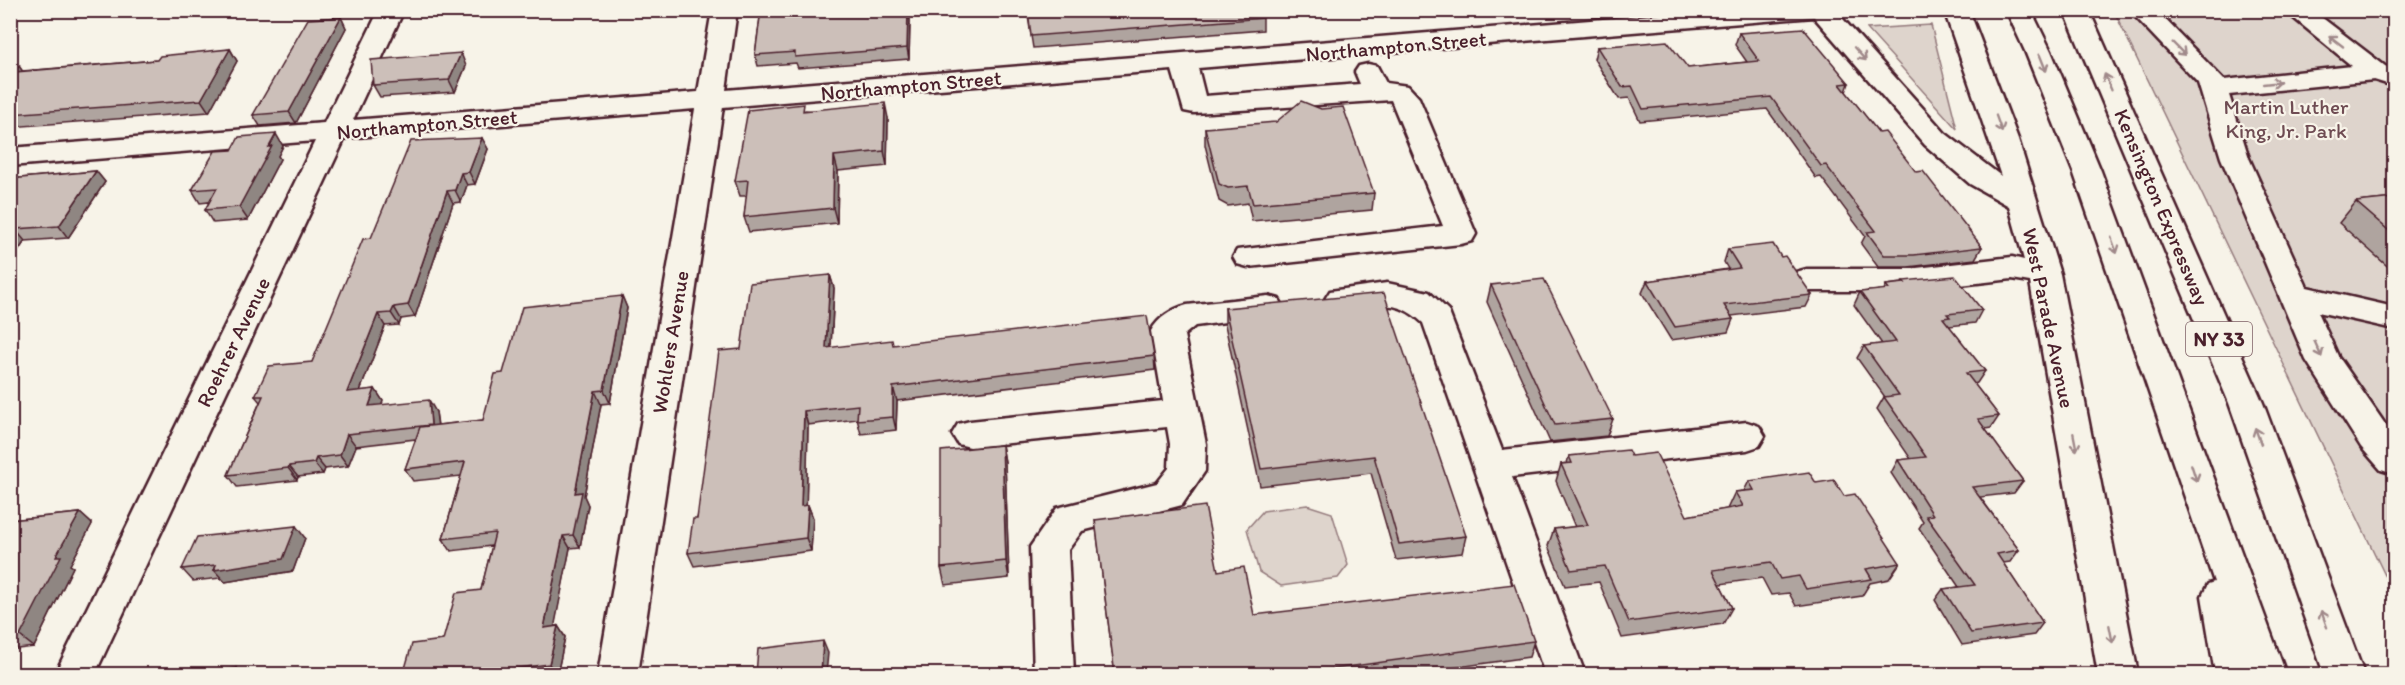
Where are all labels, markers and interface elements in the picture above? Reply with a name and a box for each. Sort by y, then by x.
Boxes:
street label: Northampton Street [1304,26,1488,66]
one-way arrow [2328,35,2344,48]
one-way arrow [2172,41,2187,56]
one-way arrow [1853,46,1867,61]
one-way arrow [2038,54,2049,72]
street label: Northampton Street [819,65,1003,105]
one-way arrow [2102,74,2114,92]
one-way arrow [2261,77,2281,88]
park label: Martin Luther King, Jr. Park [2224,94,2349,143]
street label: Northampton Street [335,104,519,144]
street label: Kensington Expressway [2109,105,2215,309]
one-way arrow [1994,114,2005,133]
street label: West Parade Avenue [2018,226,2080,410]
one-way arrow [2109,235,2120,254]
street label: Wohlers Avenue [646,269,694,415]
street label: Roehrer Avenue [191,273,275,411]
road number: NY 33 [2186,322,2252,356]
one-way arrow [2313,339,2324,358]
one-way arrow [2251,427,2262,446]
one-way arrow [2070,432,2081,452]
one-way arrow [2189,463,2200,482]
one-way arrow [2317,611,2328,629]
one-way arrow [2106,624,2117,643]

